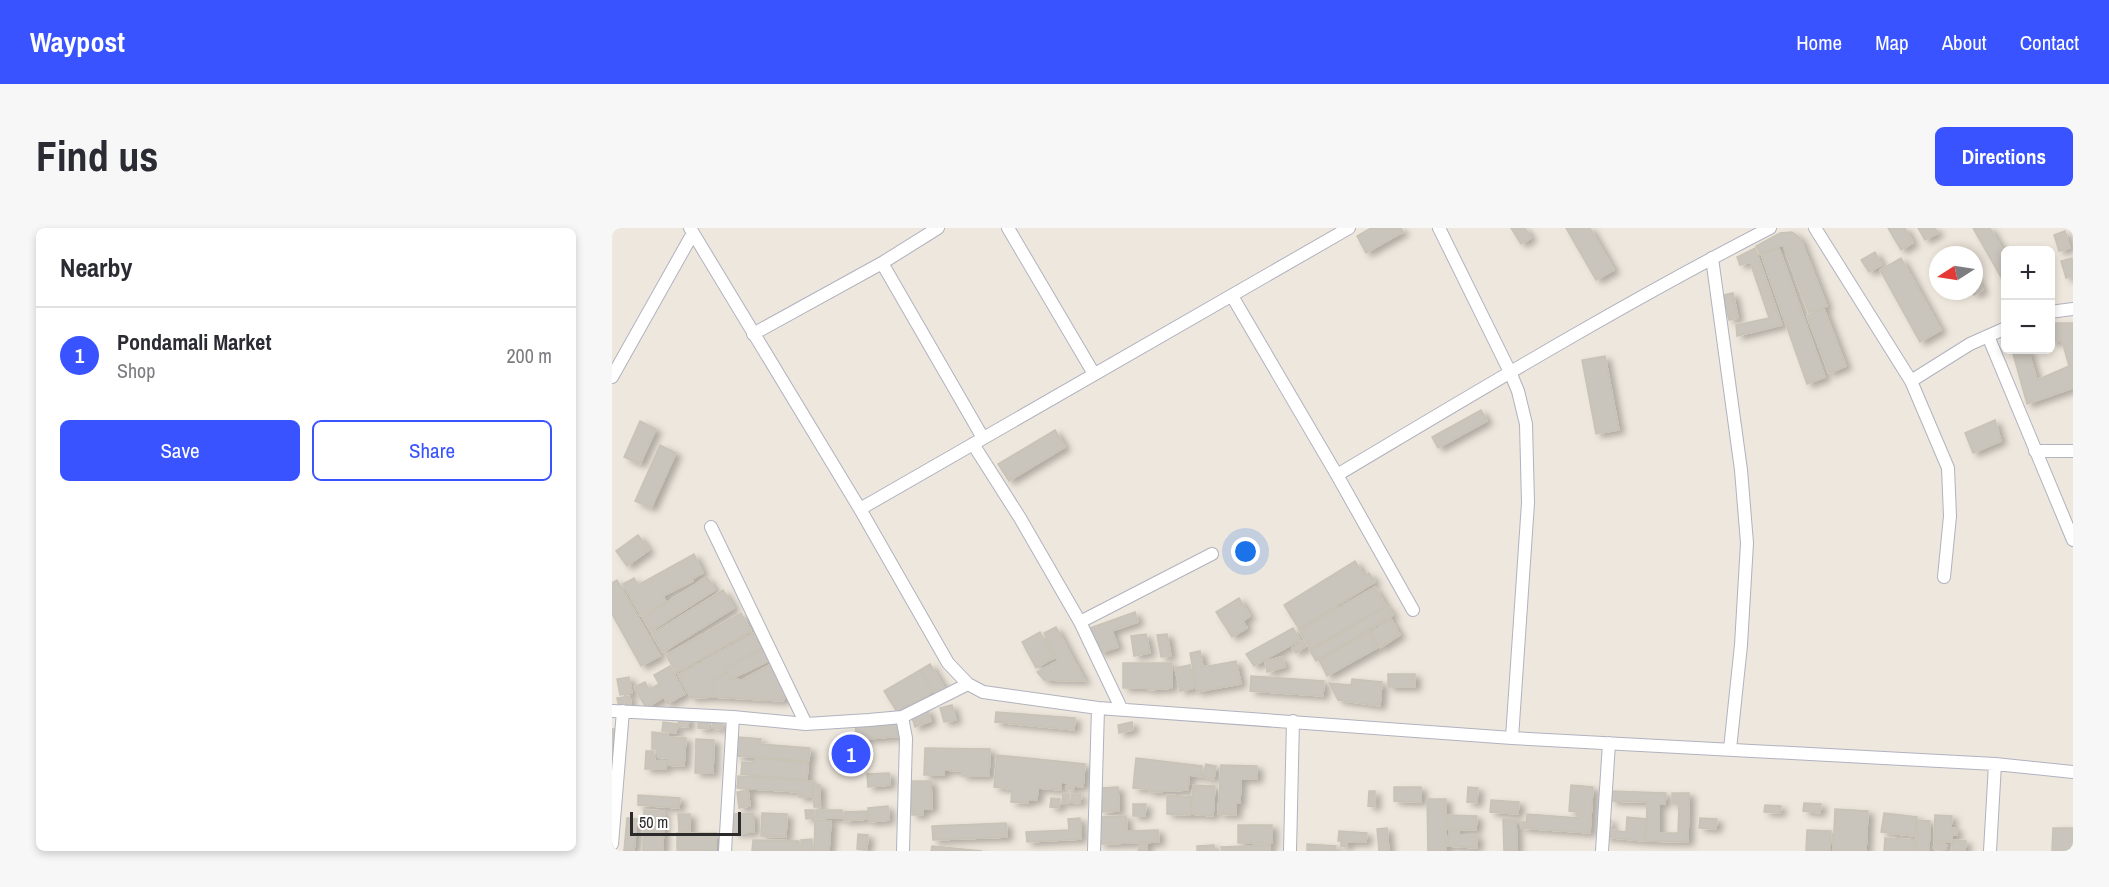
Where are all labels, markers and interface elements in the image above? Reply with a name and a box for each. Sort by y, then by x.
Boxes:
text: Waypost [30,23,125,61]
text: Home [1796,28,1842,57]
text: Map [1875,28,1909,57]
text: About [1942,28,1987,57]
text: Contact [2020,28,2079,57]
button: Directions [1935,127,2073,186]
text: Find us [36,128,158,184]
north arrow [1929,246,1983,300]
map controls [2001,246,2055,354]
button: + [2001,246,2055,300]
text: Nearby [60,250,132,285]
button: − [2001,300,2055,354]
text: Pondamali Market [117,327,271,357]
text: 1 [75,342,84,369]
text: 200 m [506,342,552,369]
text: Shop [117,357,155,384]
button: Save [60,420,300,481]
button: Share [312,420,552,481]
your location [1231,537,1260,566]
pin: 1 [832,732,870,776]
scale bar [630,809,741,836]
text: 50 m [639,811,668,833]

